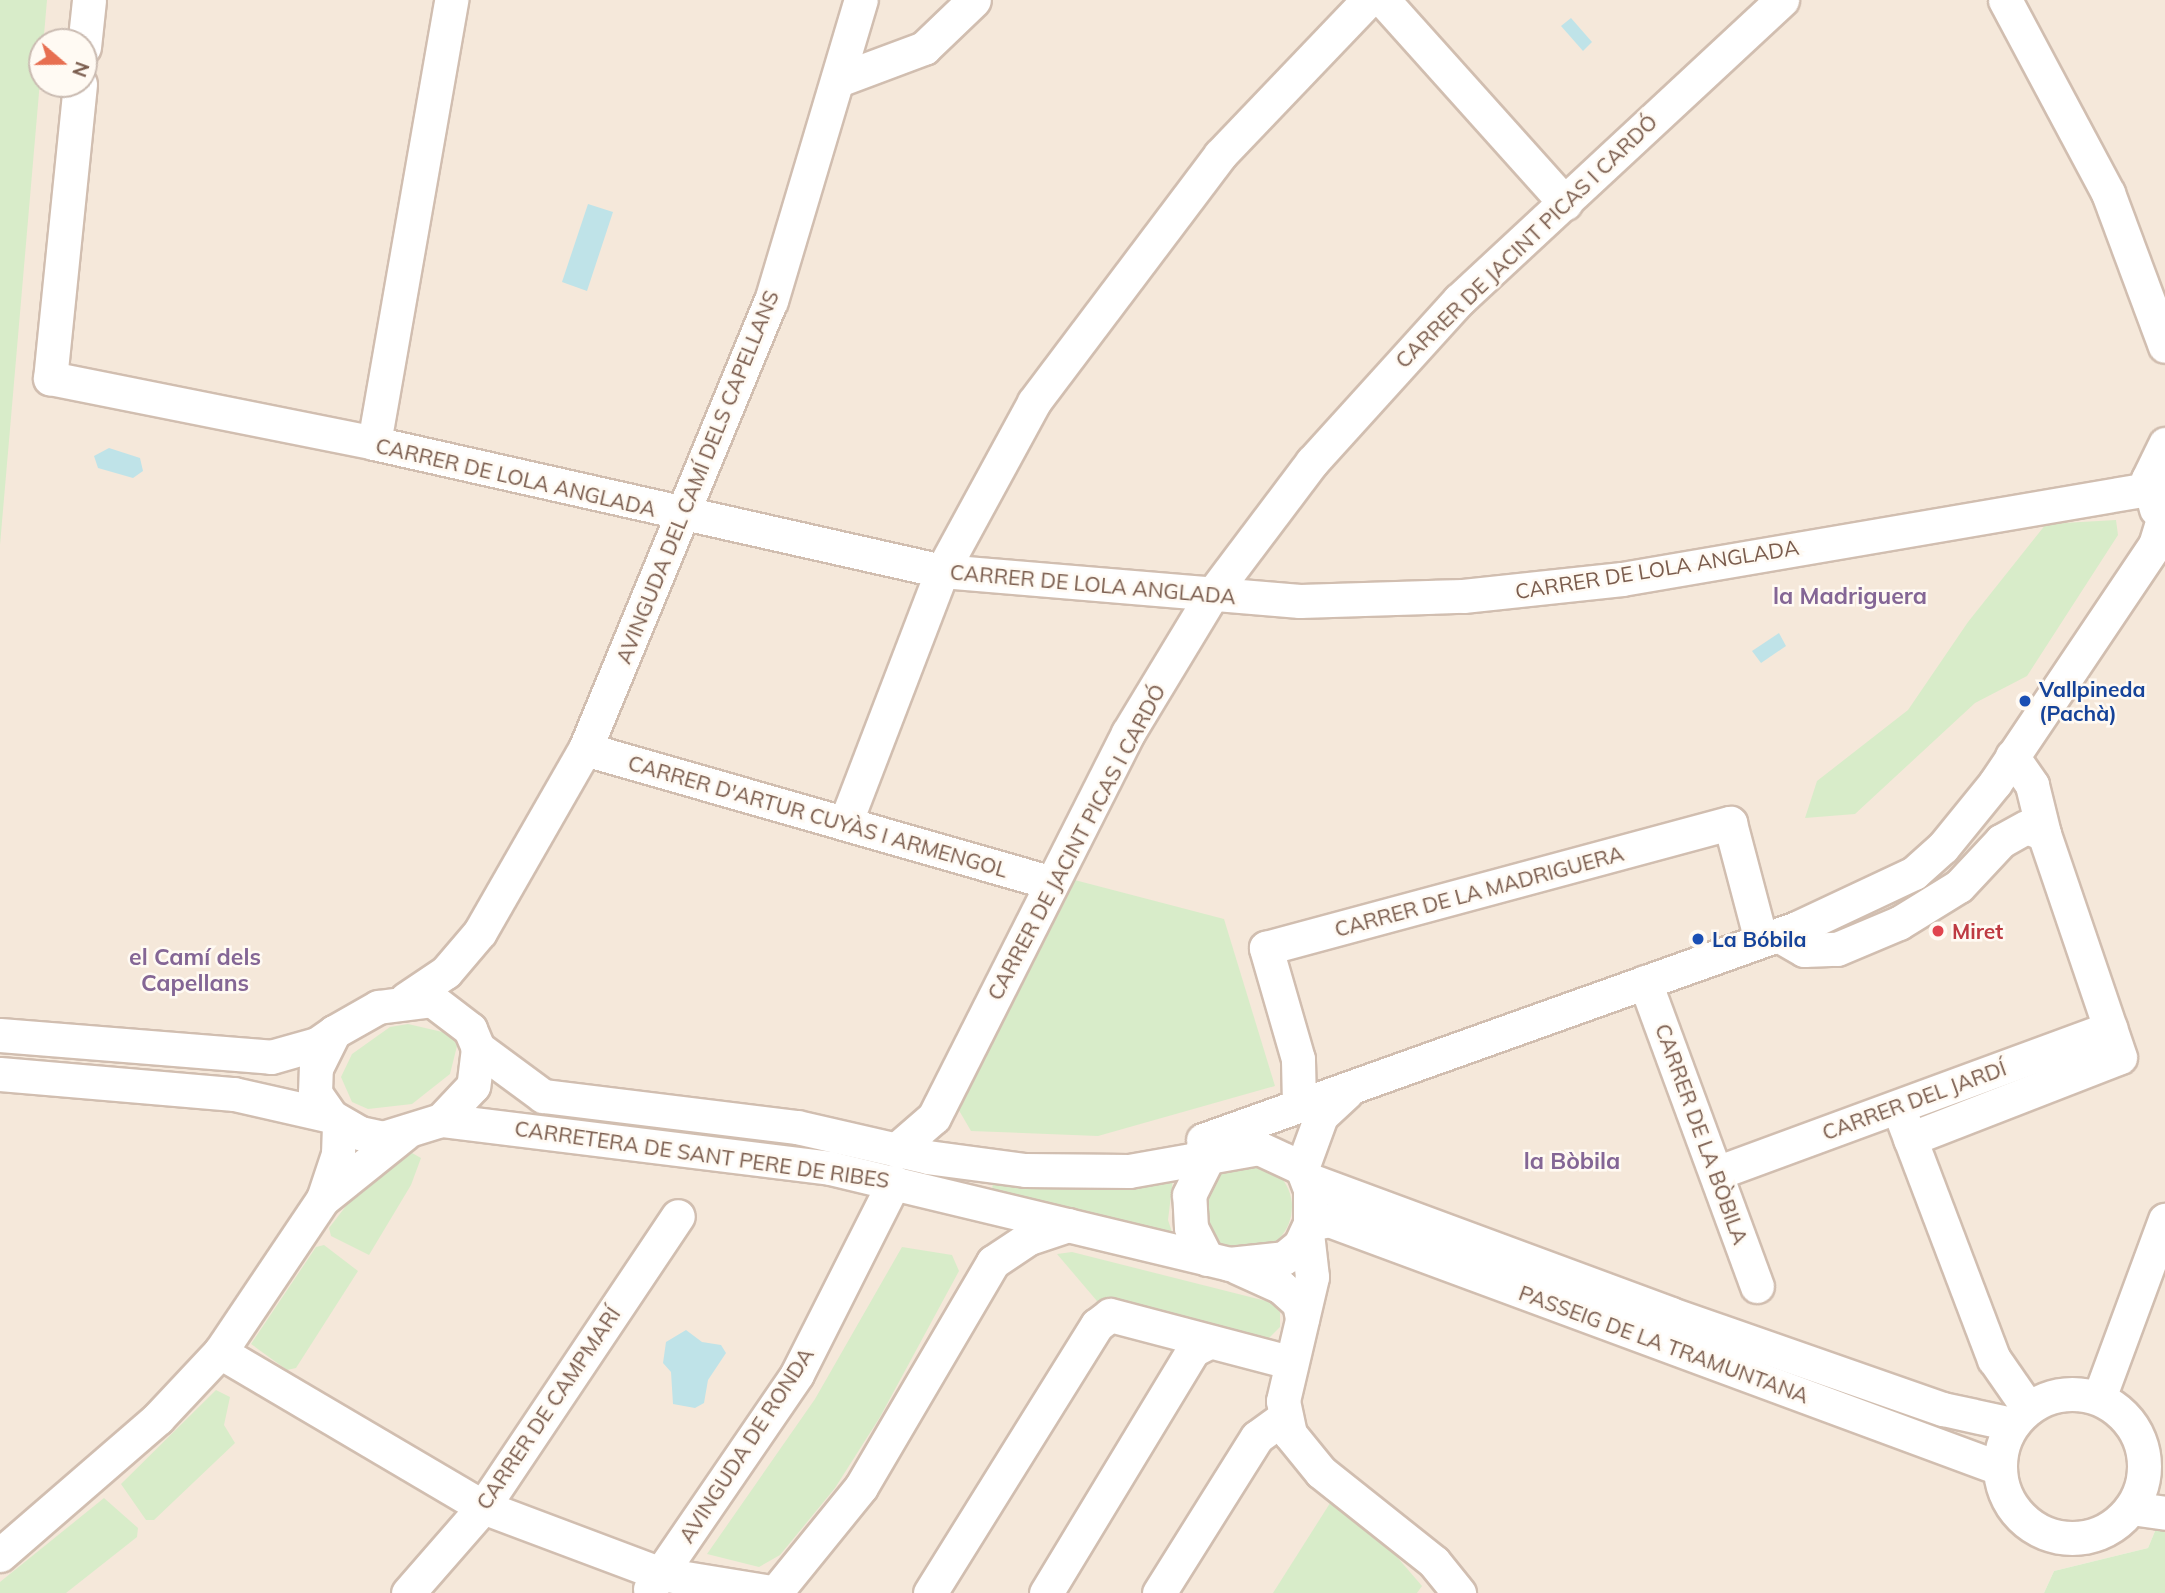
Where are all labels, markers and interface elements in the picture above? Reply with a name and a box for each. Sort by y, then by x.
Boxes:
north arrow [28,28,98,98]
text: N [67,59,95,80]
street label: CARRER DE JACINT PICAS I CARDÓ [1390,109,1662,373]
street label: AVINGUDA DEL CAMÍ DELS CAPELLANS [610,287,784,667]
street label: CARRER DE LOLA ANGLADA [373,432,659,522]
street label: CARRER DE LOLA ANGLADA [1513,534,1801,604]
street label: CARRER DE LOLA ANGLADA [949,559,1237,609]
district label: la Madriguera [1773,582,1927,610]
place label: Vallpineda (Pachà) [2039,676,2146,726]
street label: CARRER DE JACINT PICAS I CARDÓ [982,680,1170,1004]
marker: Vallpineda (Pachà) [2017,693,2033,709]
street label: CARRER D'ARTUR CUYÀS I ARMENGOL [625,750,1011,882]
street label: CARRER DE LA MADRIGUERA [1332,840,1626,942]
place label: Miret [1952,918,2003,944]
marker: Miret [1930,923,1946,939]
place label: La Bóbila [1712,926,1806,952]
marker: La Bóbila [1690,931,1706,947]
district label: el Camí dels Capellans [129,943,261,997]
street label: CARRER DE LA BÒBILA [1650,1020,1754,1248]
street label: CARRER DEL JARDÍ [1819,1055,2009,1145]
street label: CARRETERA DE SANT PERE DE RIBES [513,1115,891,1193]
district label: la Bòbila [1524,1147,1620,1175]
street label: PASSEIG DE LA TRAMUNTANA [1516,1280,1812,1408]
street label: CARRER DE CAMPMARÍ [471,1302,625,1514]
street label: AVINGUDA DE RONDA [673,1343,819,1547]

